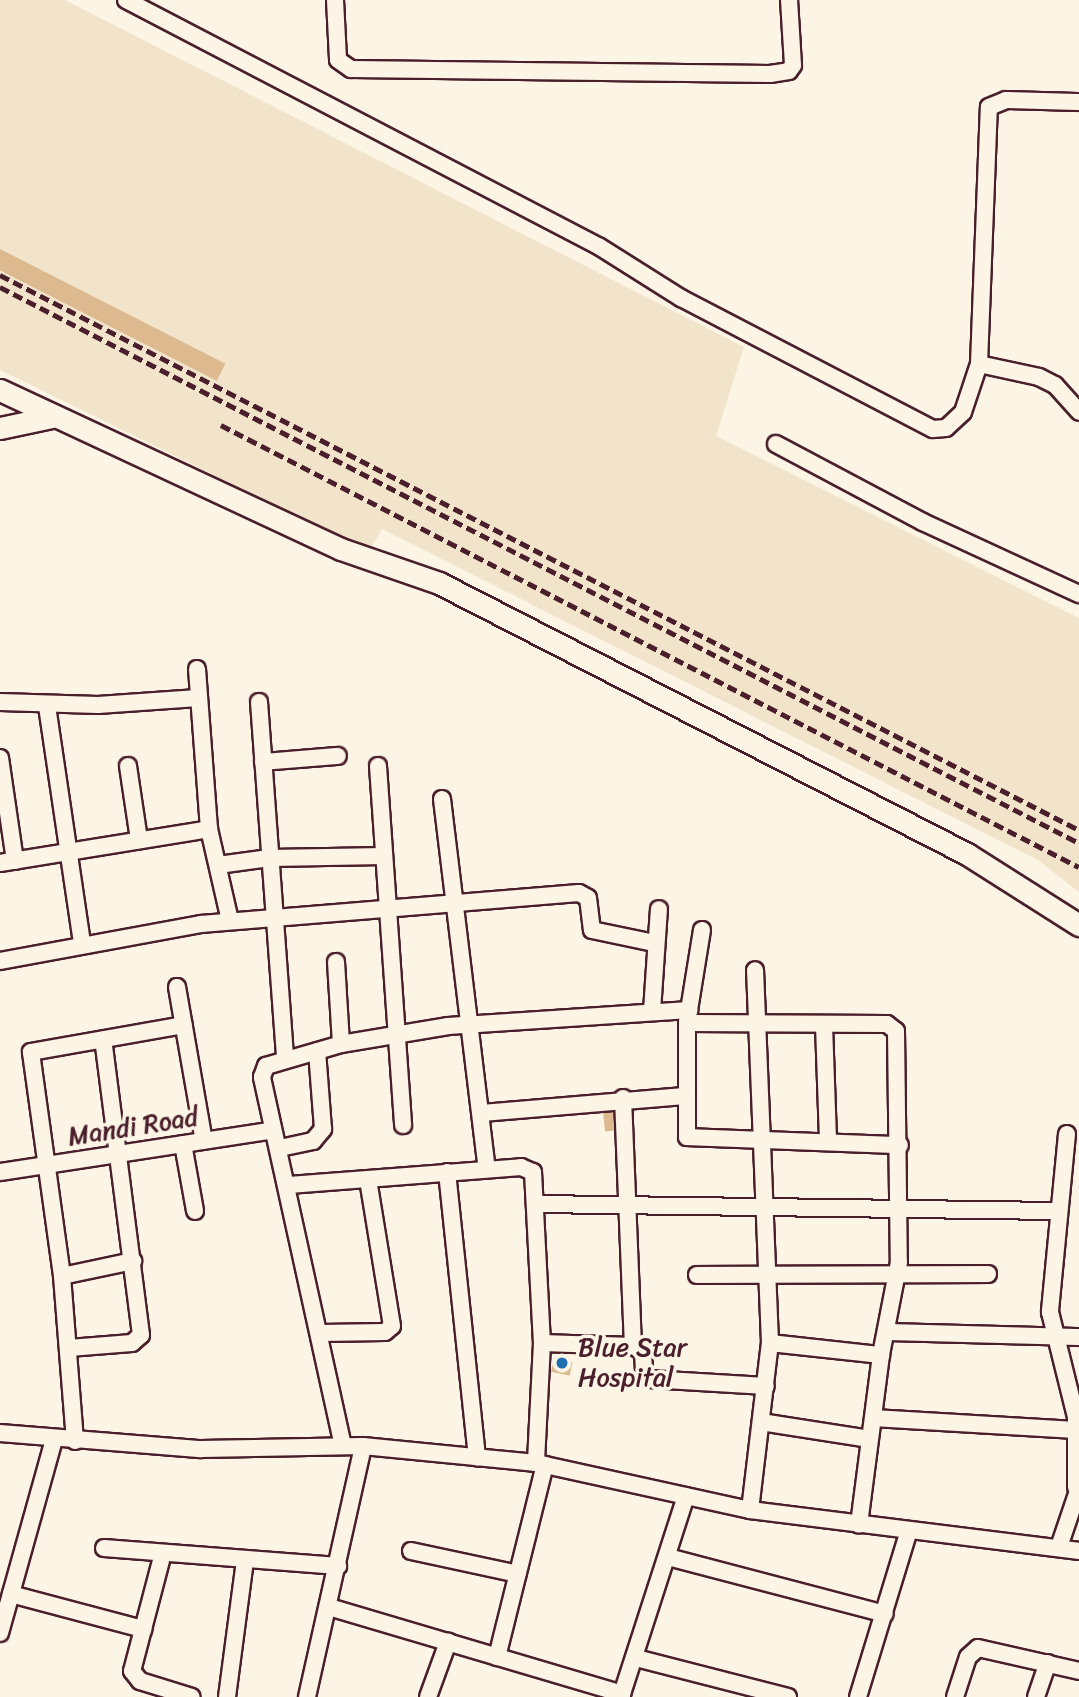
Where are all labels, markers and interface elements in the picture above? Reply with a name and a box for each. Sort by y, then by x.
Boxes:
street label: Mandi Road [66,1101,200,1153]
place label: Blue Star Hospital [578,1332,687,1394]
marker: Blue Star Hospital [552,1353,572,1373]

